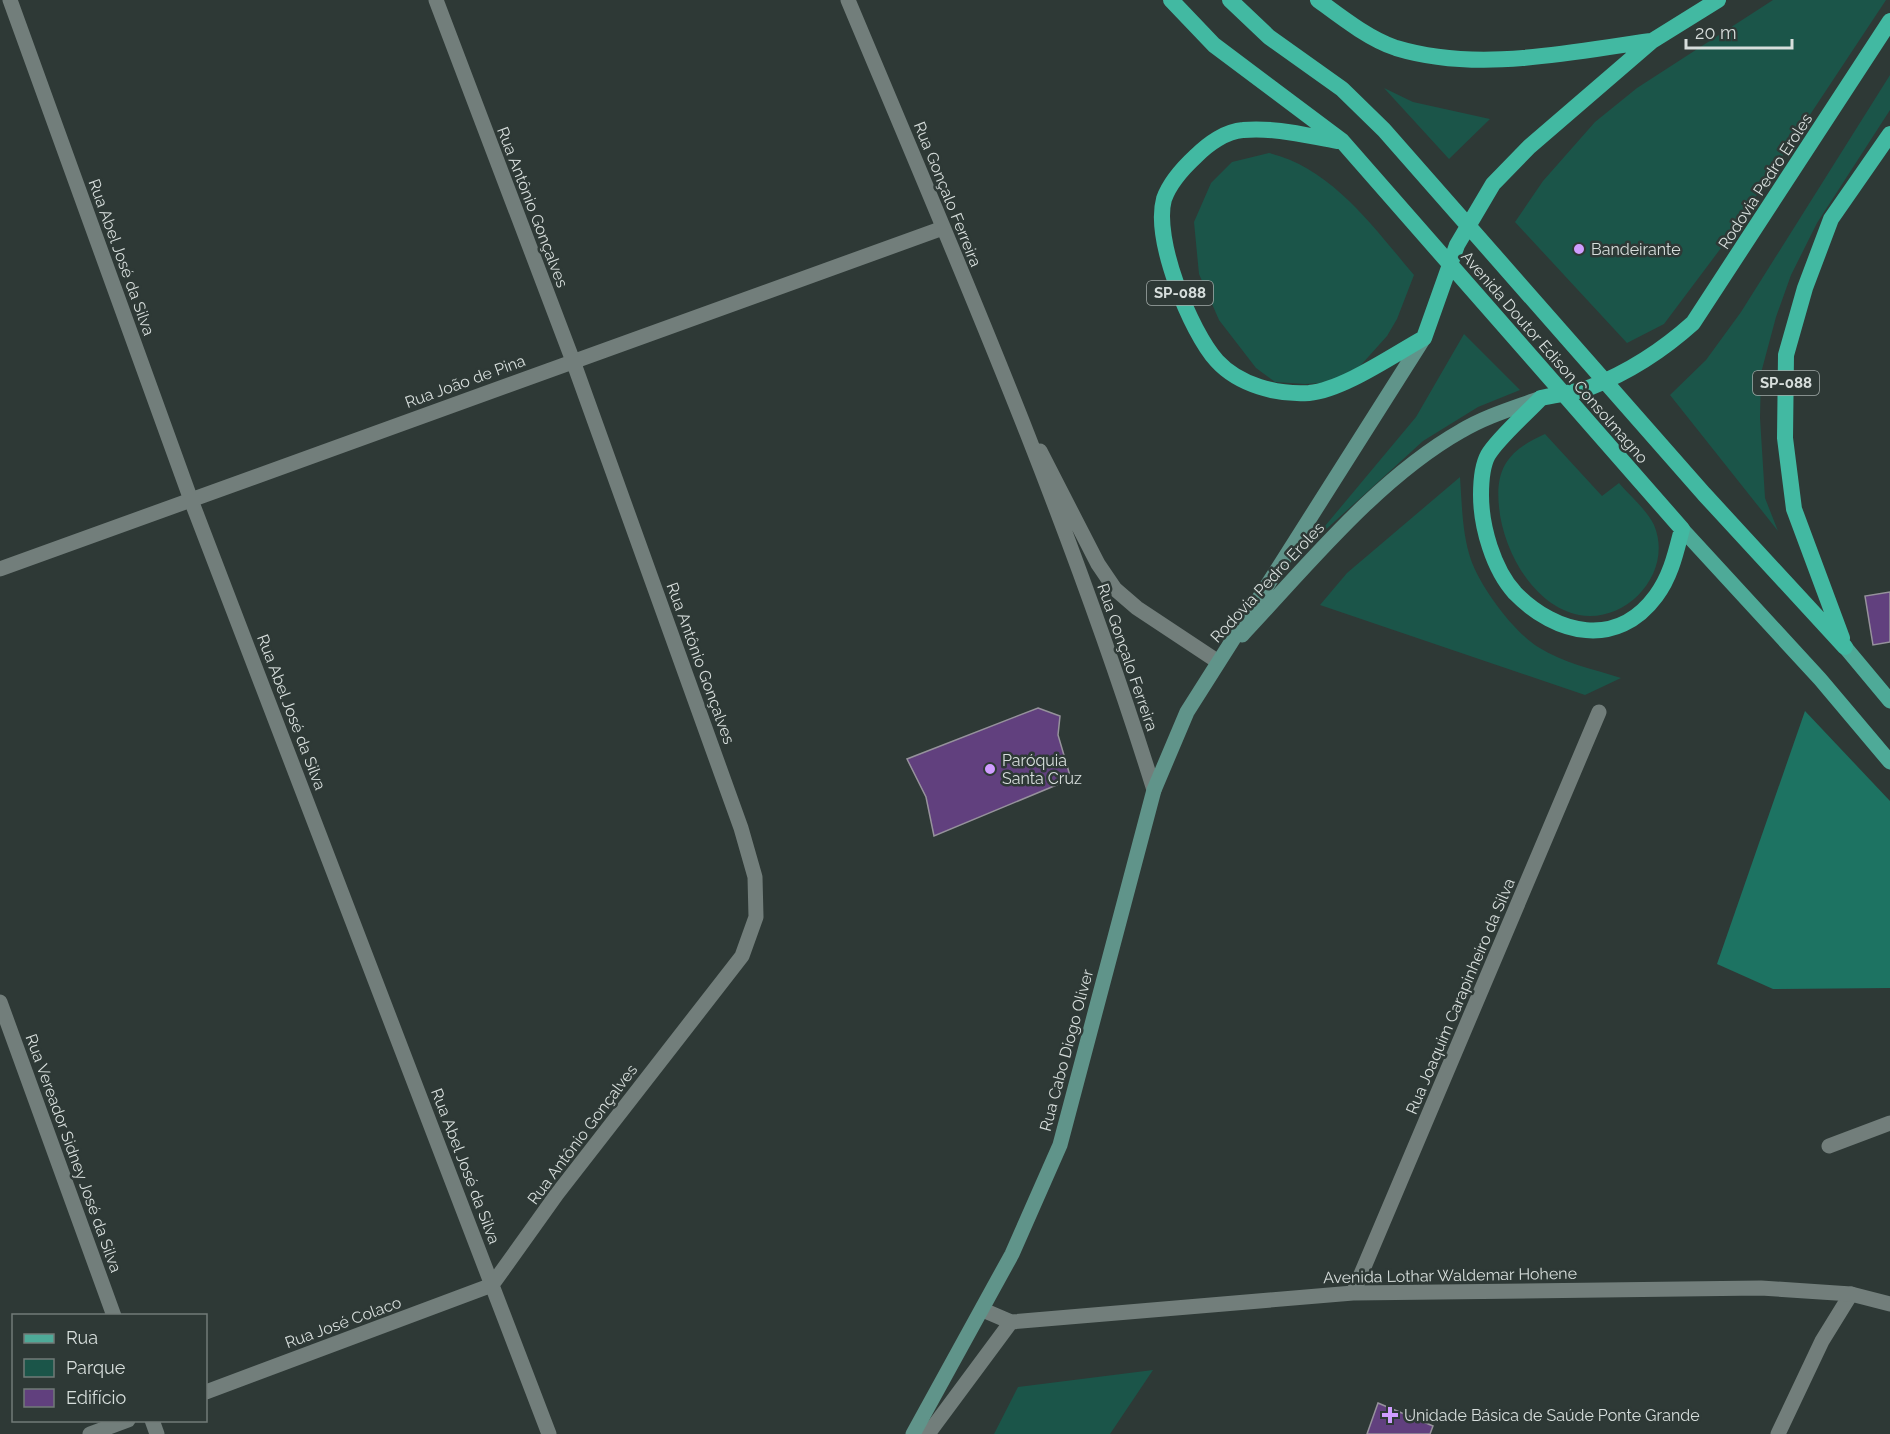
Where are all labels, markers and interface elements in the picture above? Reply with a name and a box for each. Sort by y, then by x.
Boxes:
scale bar [1686,12,1792,50]
text: 20 m [1695,22,1737,43]
street label: Rodovia Pedro Eroles [1714,110,1817,253]
street label: Rua Gonçalo Ferreira [910,119,985,270]
street label: Rua Antônio Gonçalves [493,124,572,290]
street label: Rua Abel José da Silva [84,176,159,338]
place label: Bandeirante [1591,240,1681,259]
marker: Bandeirante [1572,242,1586,256]
street label: Avenida Doutor Edison Consolmagno [1457,247,1652,467]
road number: SP-088 [1147,281,1213,305]
street label: Rua João de Pina [402,351,528,412]
road number: SP-088 [1753,371,1819,395]
street label: Rodovia Pedro Eroles [1207,518,1328,647]
street label: Rua Antônio Gonçalves [662,580,739,747]
street label: Rua Gonçalo Ferreira [1093,581,1162,733]
street label: Rua Abel José da Silva [253,632,330,793]
place label: Paróquia Santa Cruz [1002,751,1082,788]
marker: Paróquia Santa Cruz [983,762,997,776]
street label: Rua Joaquim Carapinheiro da Silva [1402,875,1519,1117]
street label: Rua Cabo Diogo Oliver [1036,967,1097,1133]
street label: Rua Vereador Sidney José da Silva [21,1031,126,1275]
street label: Rua Antônio Gonçalves [523,1060,641,1208]
street label: Rua Abel José da Silva [427,1086,504,1247]
street label: Avenida Lothar Waldemar Hohene [1323,1264,1577,1287]
street label: Rua José Colaco [282,1293,404,1352]
legend [12,1314,207,1422]
text: Rua [66,1327,98,1348]
text: Parque [66,1357,126,1378]
text: Edifício [66,1387,126,1408]
marker: Unidade Básica de Saúde Ponte Grande [1381,1406,1399,1424]
place label: Unidade Básica de Saúde Ponte Grande [1404,1406,1700,1425]

